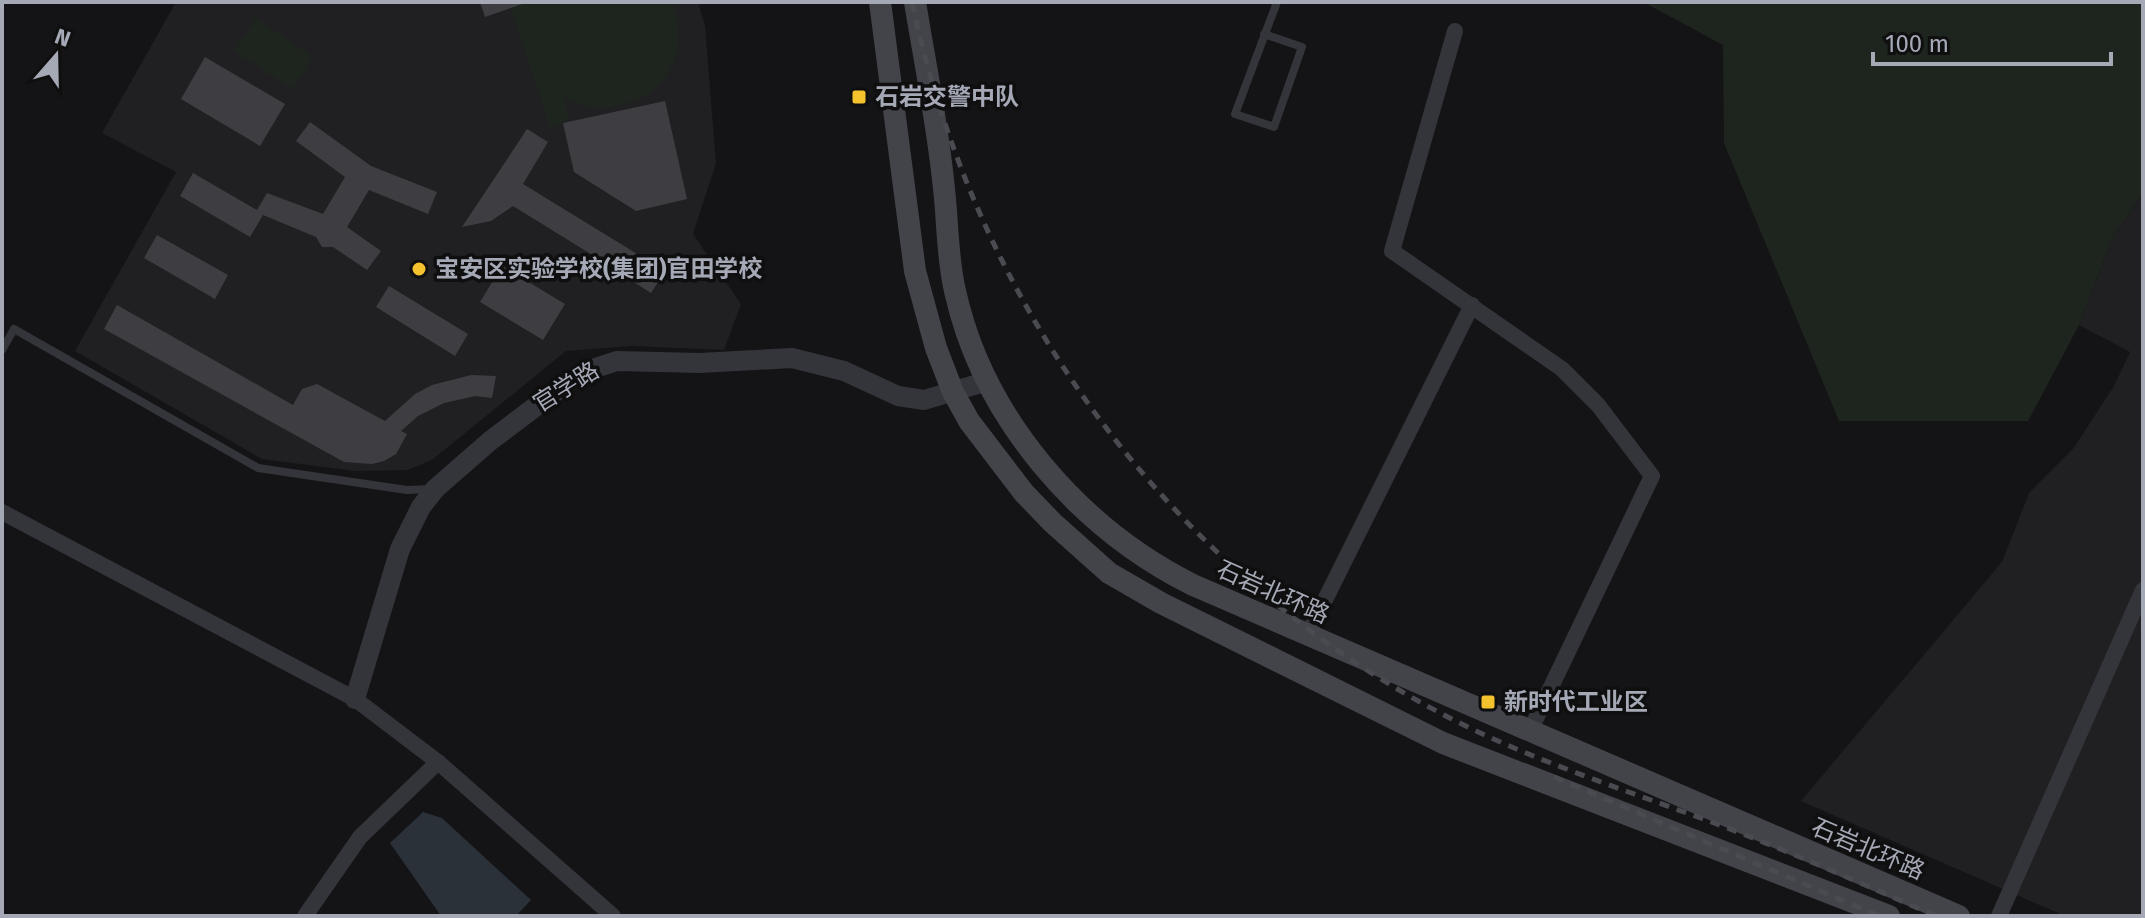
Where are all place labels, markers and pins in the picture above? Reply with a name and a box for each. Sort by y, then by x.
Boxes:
place label: 石岩交警中队 [875,83,1019,111]
marker: 石岩交警中队 [850,88,868,106]
place label: 宝安区实验学校(集团)官田学校 [435,255,763,283]
marker: 宝安区实验学校(集团)官田学校 [410,260,428,278]
place label: 新时代工业区 [1504,688,1648,716]
marker: 新时代工业区 [1479,693,1497,711]

